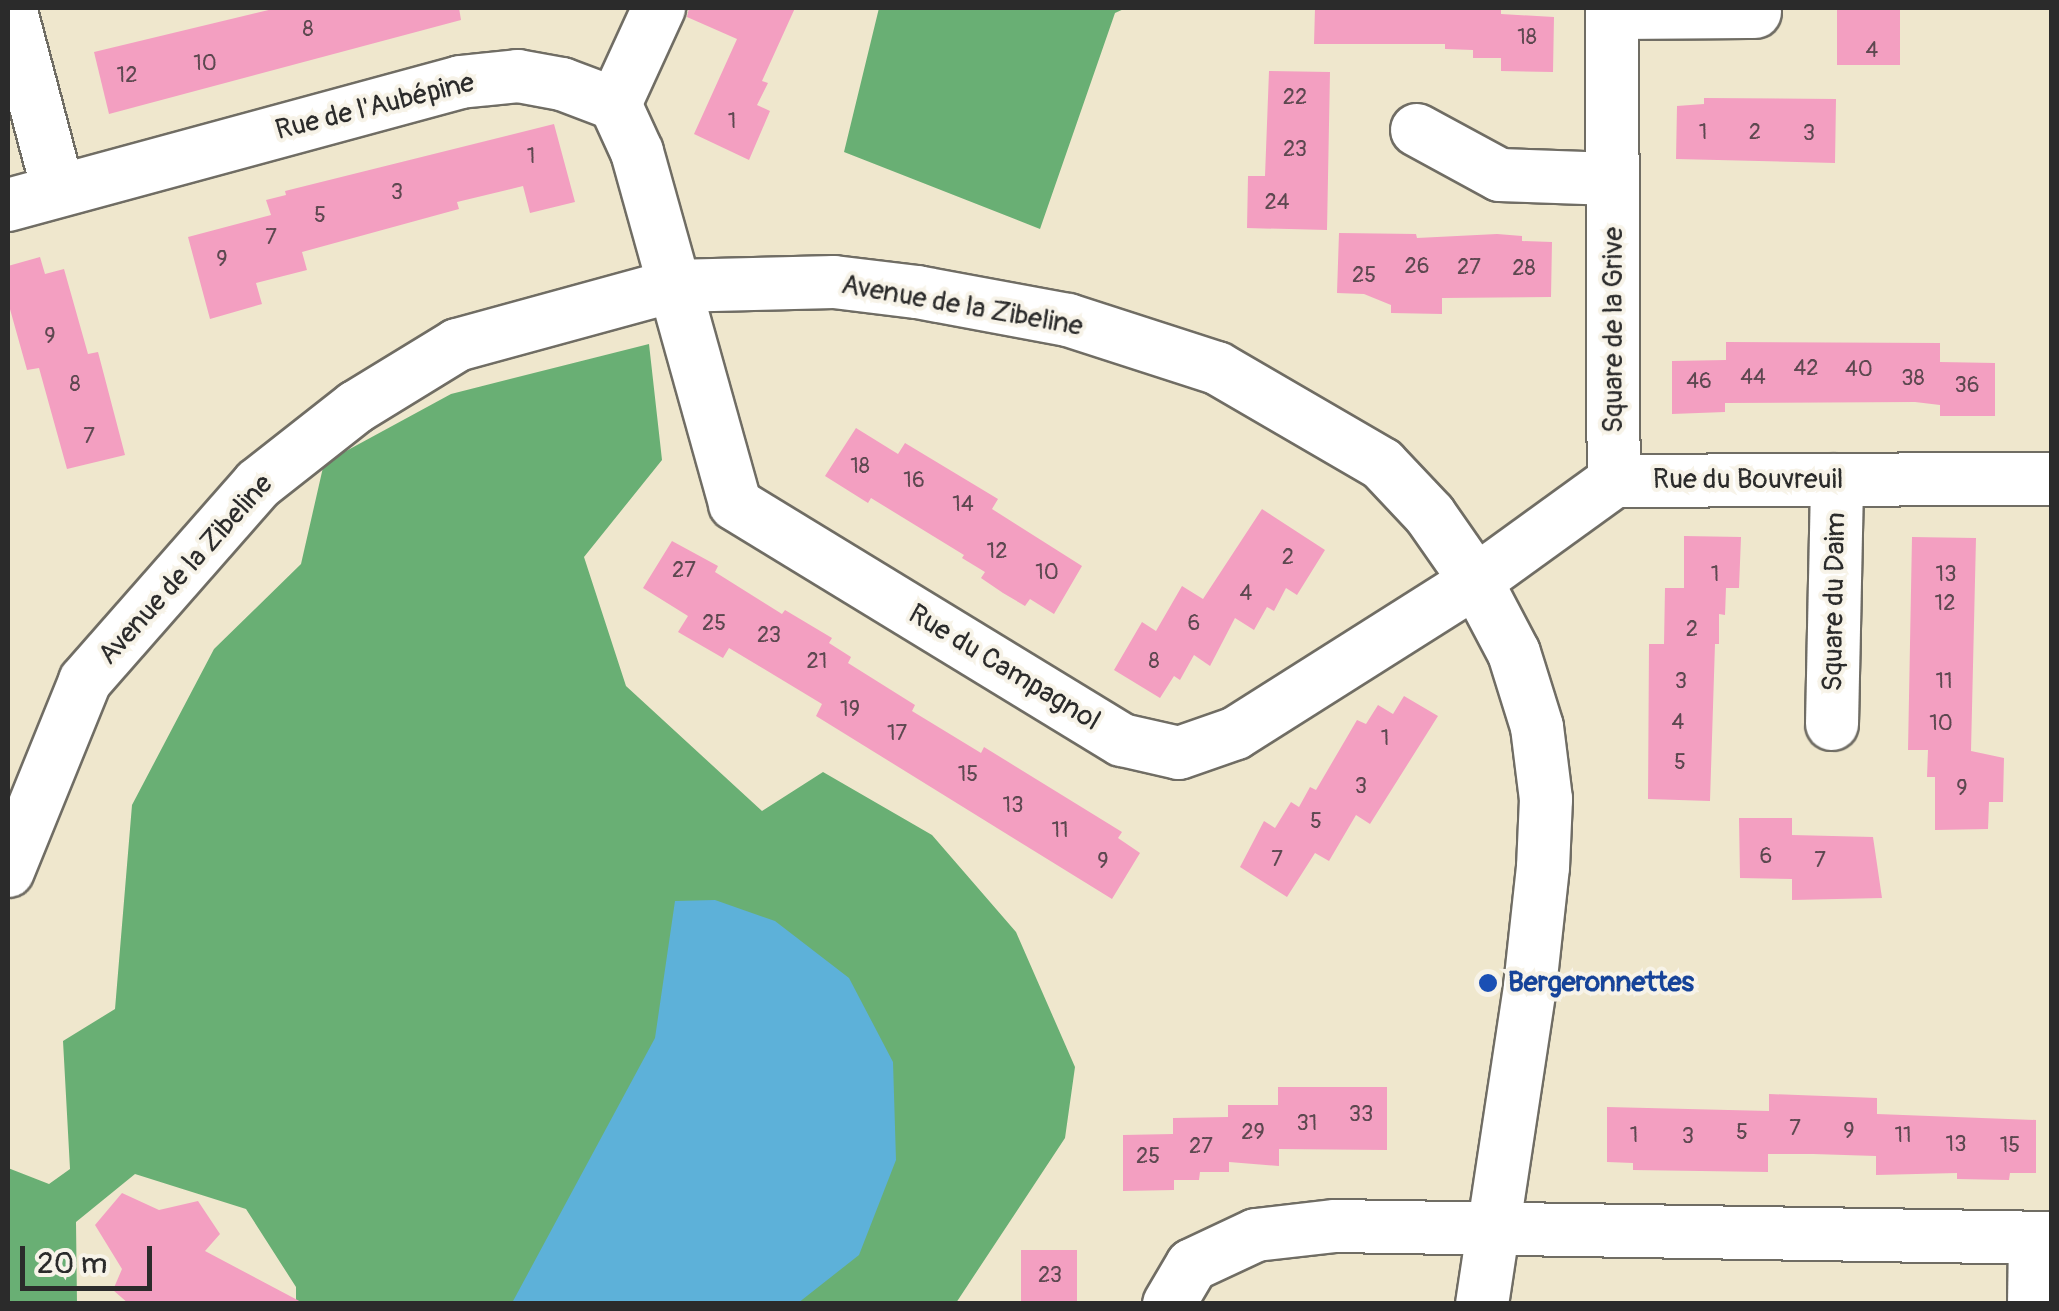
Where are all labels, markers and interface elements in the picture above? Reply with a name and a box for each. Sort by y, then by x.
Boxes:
house number: 8 [302,17,314,43]
house number: 18 [1517,25,1537,51]
house number: 4 [1866,38,1878,64]
house number: 10 [193,51,217,77]
house number: 12 [117,63,137,89]
street label: Rue de l'Aubépine [272,66,478,148]
house number: 22 [1283,85,1307,111]
house number: 1 [728,109,736,135]
house number: 1 [1699,120,1707,146]
house number: 2 [1749,120,1761,146]
house number: 3 [1803,121,1815,147]
house number: 23 [1283,137,1307,163]
house number: 1 [527,144,535,170]
house number: 3 [391,180,403,206]
house number: 24 [1264,190,1290,216]
house number: 5 [314,203,326,229]
house number: 7 [265,225,277,251]
street label: Square de la Grive [1597,227,1631,433]
house number: 9 [216,247,228,273]
house number: 26 [1404,254,1430,280]
house number: 27 [1457,255,1481,281]
house number: 28 [1512,256,1536,282]
house number: 25 [1352,263,1376,289]
street label: Avenue de la Zibeline [839,268,1085,344]
house number: 9 [44,324,56,350]
house number: 42 [1793,356,1819,382]
house number: 40 [1845,357,1873,383]
house number: 44 [1740,365,1766,391]
house number: 38 [1901,366,1925,392]
house number: 46 [1686,369,1712,395]
house number: 8 [69,372,81,398]
house number: 36 [1954,373,1980,399]
house number: 7 [83,424,95,450]
house number: 18 [850,454,870,480]
street label: Rue du Bouvreuil [1653,463,1843,497]
street label: Avenue de la Zibeline [92,468,280,672]
house number: 16 [903,468,925,494]
house number: 14 [952,492,974,518]
street label: Square du Daim [1817,512,1853,692]
house number: 12 [987,539,1007,565]
house number: 2 [1282,545,1294,571]
house number: 27 [672,558,696,584]
house number: 10 [1035,560,1059,586]
house number: 1 [1711,562,1719,588]
house number: 13 [1936,562,1956,588]
house number: 4 [1240,581,1252,607]
house number: 12 [1935,591,1955,617]
street label: Rue du Campagnol [902,598,1106,738]
house number: 25 [702,611,726,637]
house number: 6 [1188,611,1200,637]
house number: 2 [1686,617,1698,643]
house number: 23 [757,623,781,649]
house number: 21 [807,649,827,675]
house number: 8 [1148,649,1160,675]
house number: 3 [1675,669,1687,695]
house number: 11 [1935,669,1953,695]
house number: 19 [840,697,860,723]
house number: 4 [1672,710,1684,736]
house number: 10 [1929,711,1953,737]
house number: 17 [887,721,907,747]
house number: 1 [1381,726,1389,752]
house number: 5 [1674,750,1686,776]
house number: 15 [958,762,978,788]
house number: 3 [1355,774,1367,800]
house number: 9 [1956,776,1968,802]
house number: 13 [1003,793,1023,819]
house number: 5 [1310,809,1322,835]
house number: 11 [1051,818,1069,844]
house number: 6 [1760,844,1772,870]
house number: 7 [1271,847,1283,873]
house number: 7 [1814,848,1826,874]
house number: 9 [1097,849,1109,875]
place label: Bergeronnettes [1508,966,1694,1000]
marker: Bergeronnettes [1477,972,1499,994]
house number: 33 [1349,1102,1373,1128]
house number: 31 [1297,1111,1317,1137]
house number: 7 [1789,1116,1801,1142]
house number: 9 [1843,1119,1855,1145]
house number: 29 [1241,1120,1265,1146]
house number: 5 [1736,1120,1748,1146]
house number: 1 [1630,1123,1638,1149]
house number: 11 [1894,1123,1912,1149]
house number: 3 [1682,1124,1694,1150]
house number: 13 [1946,1132,1966,1158]
house number: 15 [2000,1133,2020,1159]
house number: 27 [1189,1134,1213,1160]
house number: 25 [1136,1144,1160,1170]
scale bar [25,1226,158,1288]
text: 20 m [37,1245,107,1282]
house number: 23 [1038,1263,1062,1289]

